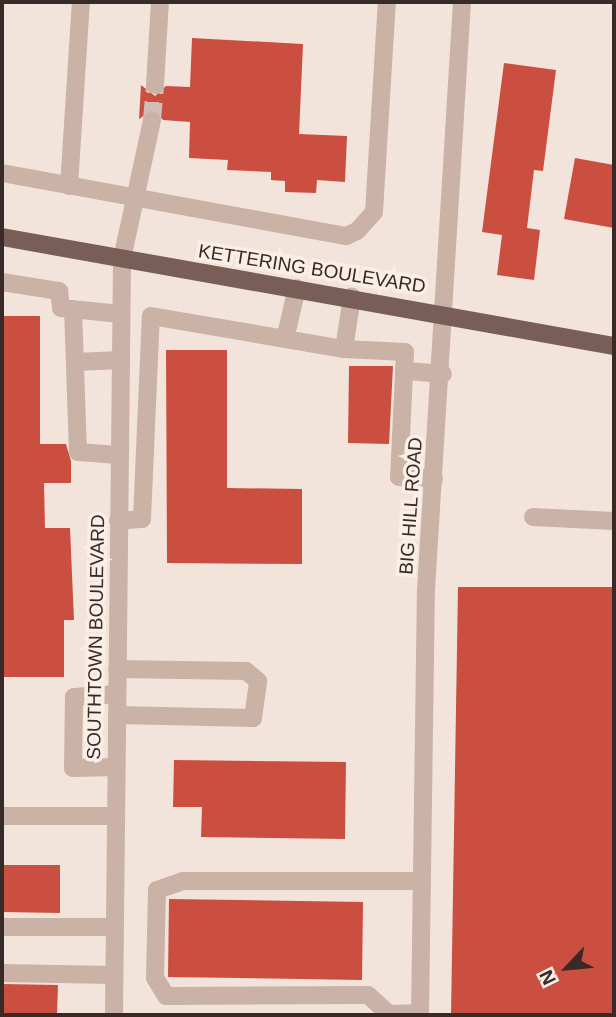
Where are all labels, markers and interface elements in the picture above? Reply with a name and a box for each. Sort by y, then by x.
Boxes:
street label: KETTERING BOULEVARD [197,240,427,298]
street label: BIG HILL ROAD [395,436,427,576]
street label: SOUTHTOWN BOULEVARD [82,514,110,760]
north arrow [532,933,602,1003]
text: N [535,967,560,988]

